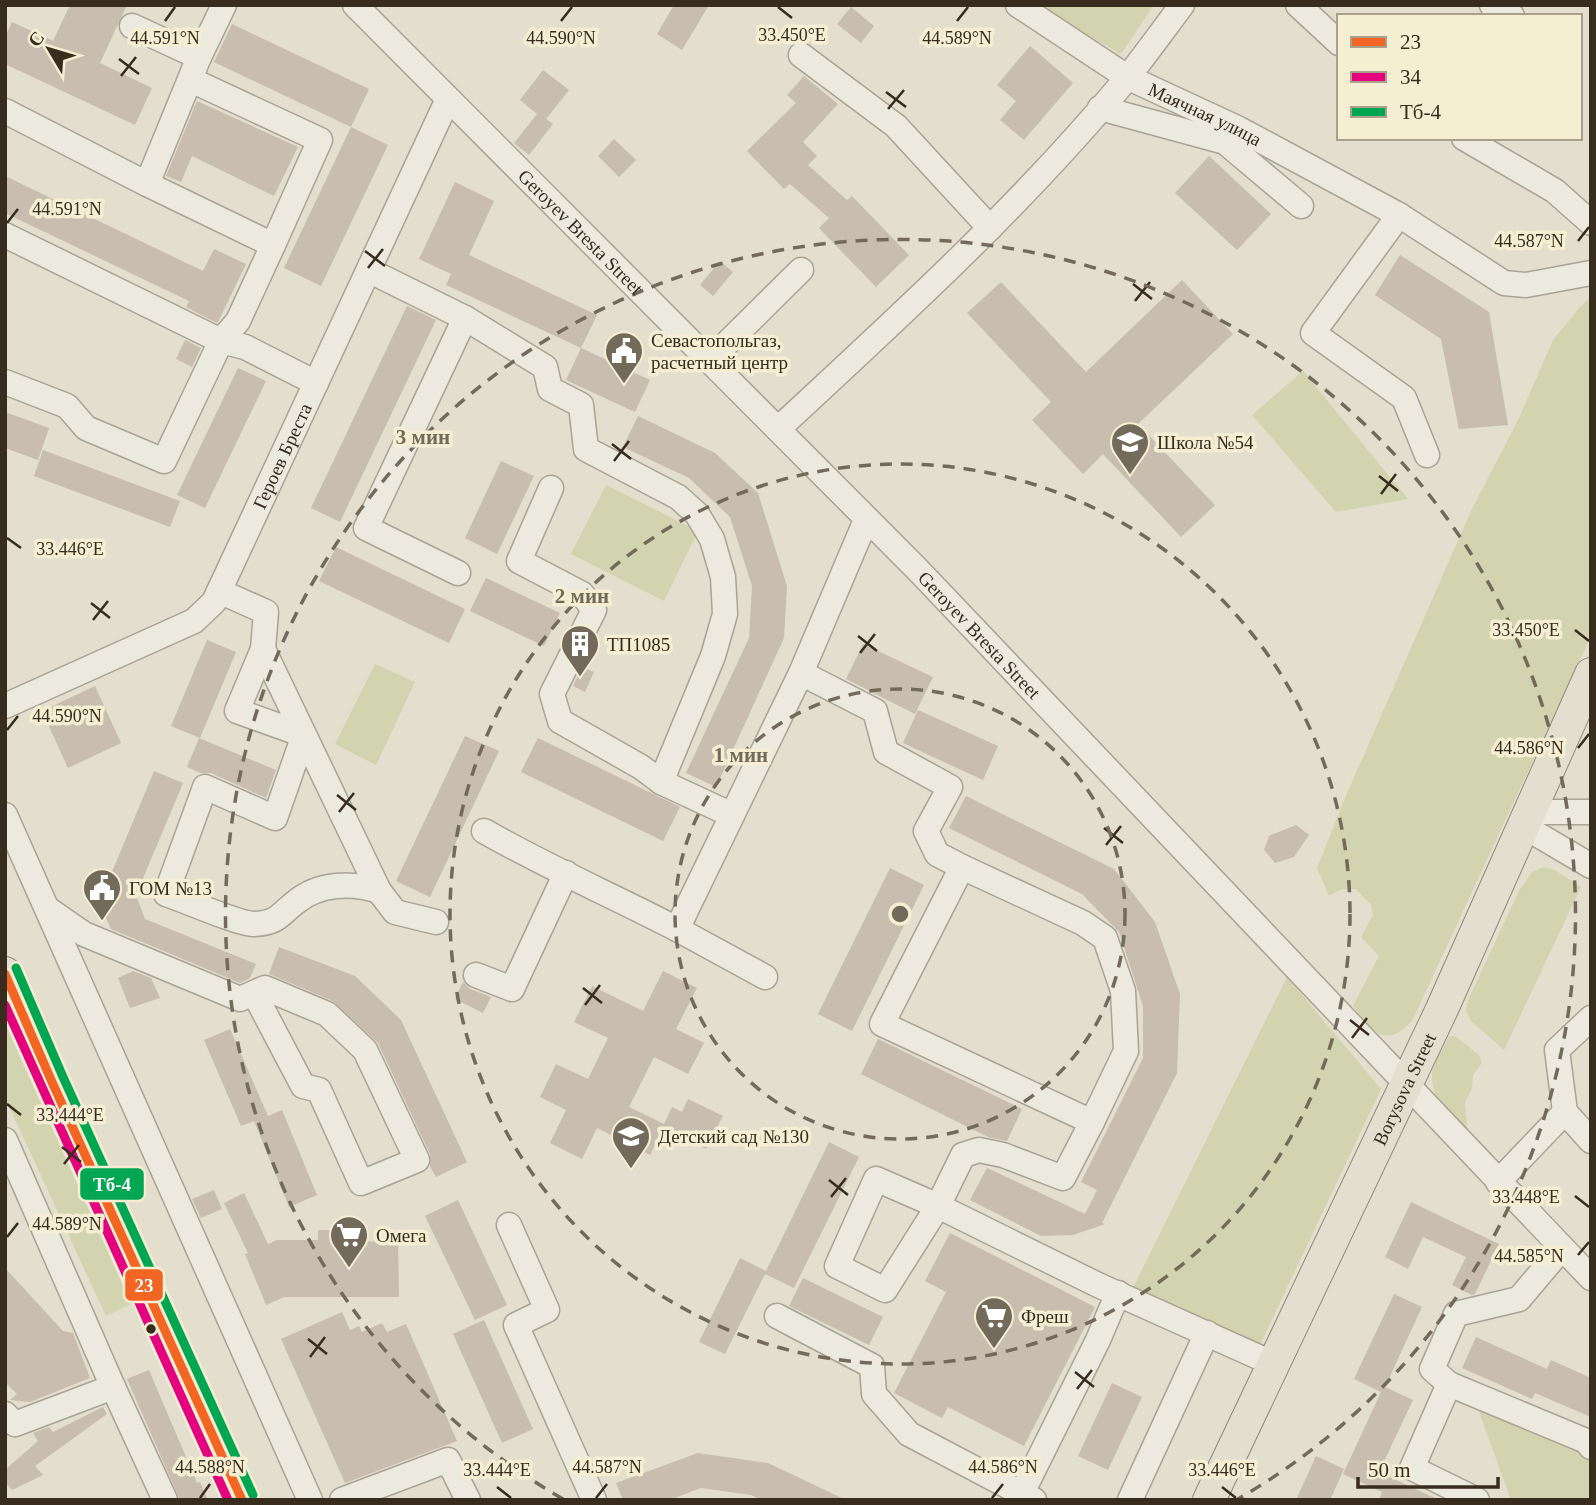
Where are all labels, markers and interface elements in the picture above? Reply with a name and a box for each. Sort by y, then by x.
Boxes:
north arrow [14,14,84,84]
legend [1337,14,1582,140]
text: 33.450°E [758,25,826,45]
text: С [23,27,48,51]
text: 44.591°N [130,28,200,48]
text: 44.590°N [526,28,596,48]
text: 44.589°N [922,28,992,48]
text: 23 [1400,30,1421,54]
text: 34 [1400,65,1422,89]
street label: Маячная улица [1145,78,1266,150]
text: Тб-4 [1400,100,1442,124]
street label: Geroyev Bresta Street [514,165,648,299]
text: 44.591°N [32,199,102,219]
text: 44.587°N [1494,231,1564,251]
public building icon: Севастопольгаз, расчетный центр [603,330,645,385]
place label: Севастопольгаз, расчетный центр [651,330,788,373]
street label: Героев Бреста [248,399,316,512]
school or university icon: Школа №54 [1109,421,1151,476]
text: 3 мин [396,425,450,449]
place label: Школа №54 [1157,432,1254,453]
text: 33.446°E [36,539,104,559]
street label: Geroyev Bresta Street [914,567,1046,703]
text: 2 мин [555,584,609,608]
text: 33.450°E [1492,620,1560,640]
building icon: ТП1085 [559,623,601,678]
place label: ТП1085 [607,634,670,655]
text: 44.590°N [32,706,102,726]
text: 44.586°N [1494,738,1564,758]
text: 1 мин [714,743,768,767]
public building icon: ГОМ №13 [81,867,123,922]
place label: ГОМ №13 [129,878,212,899]
centre of rings [888,902,912,926]
street label: Borysova Street [1368,1029,1440,1149]
text: 33.444°E [36,1105,104,1125]
school or university icon: Детский сад №130 [610,1115,652,1170]
place label: Детский сад №130 [658,1126,809,1147]
line badge: Тб-4 [79,1167,145,1201]
text: Тб-4 [93,1174,132,1195]
text: 33.448°E [1492,1187,1560,1207]
text: 44.589°N [32,1214,102,1234]
supermarket icon: Омега [328,1214,370,1269]
place label: Омега [376,1225,427,1246]
text: 44.585°N [1494,1246,1564,1266]
line badge: 23 [124,1268,164,1302]
text: 23 [135,1275,154,1296]
supermarket icon: Фреш [973,1295,1015,1350]
place label: Фреш [1021,1306,1069,1327]
unlabelled marker [144,1322,158,1336]
scale bar [1358,1446,1498,1490]
text: 44.588°N [175,1457,245,1477]
text: 44.587°N [572,1457,642,1477]
text: 44.586°N [968,1457,1038,1477]
text: 50 m [1368,1458,1411,1482]
text: 33.444°E [463,1460,531,1480]
text: 33.446°E [1188,1460,1256,1480]

